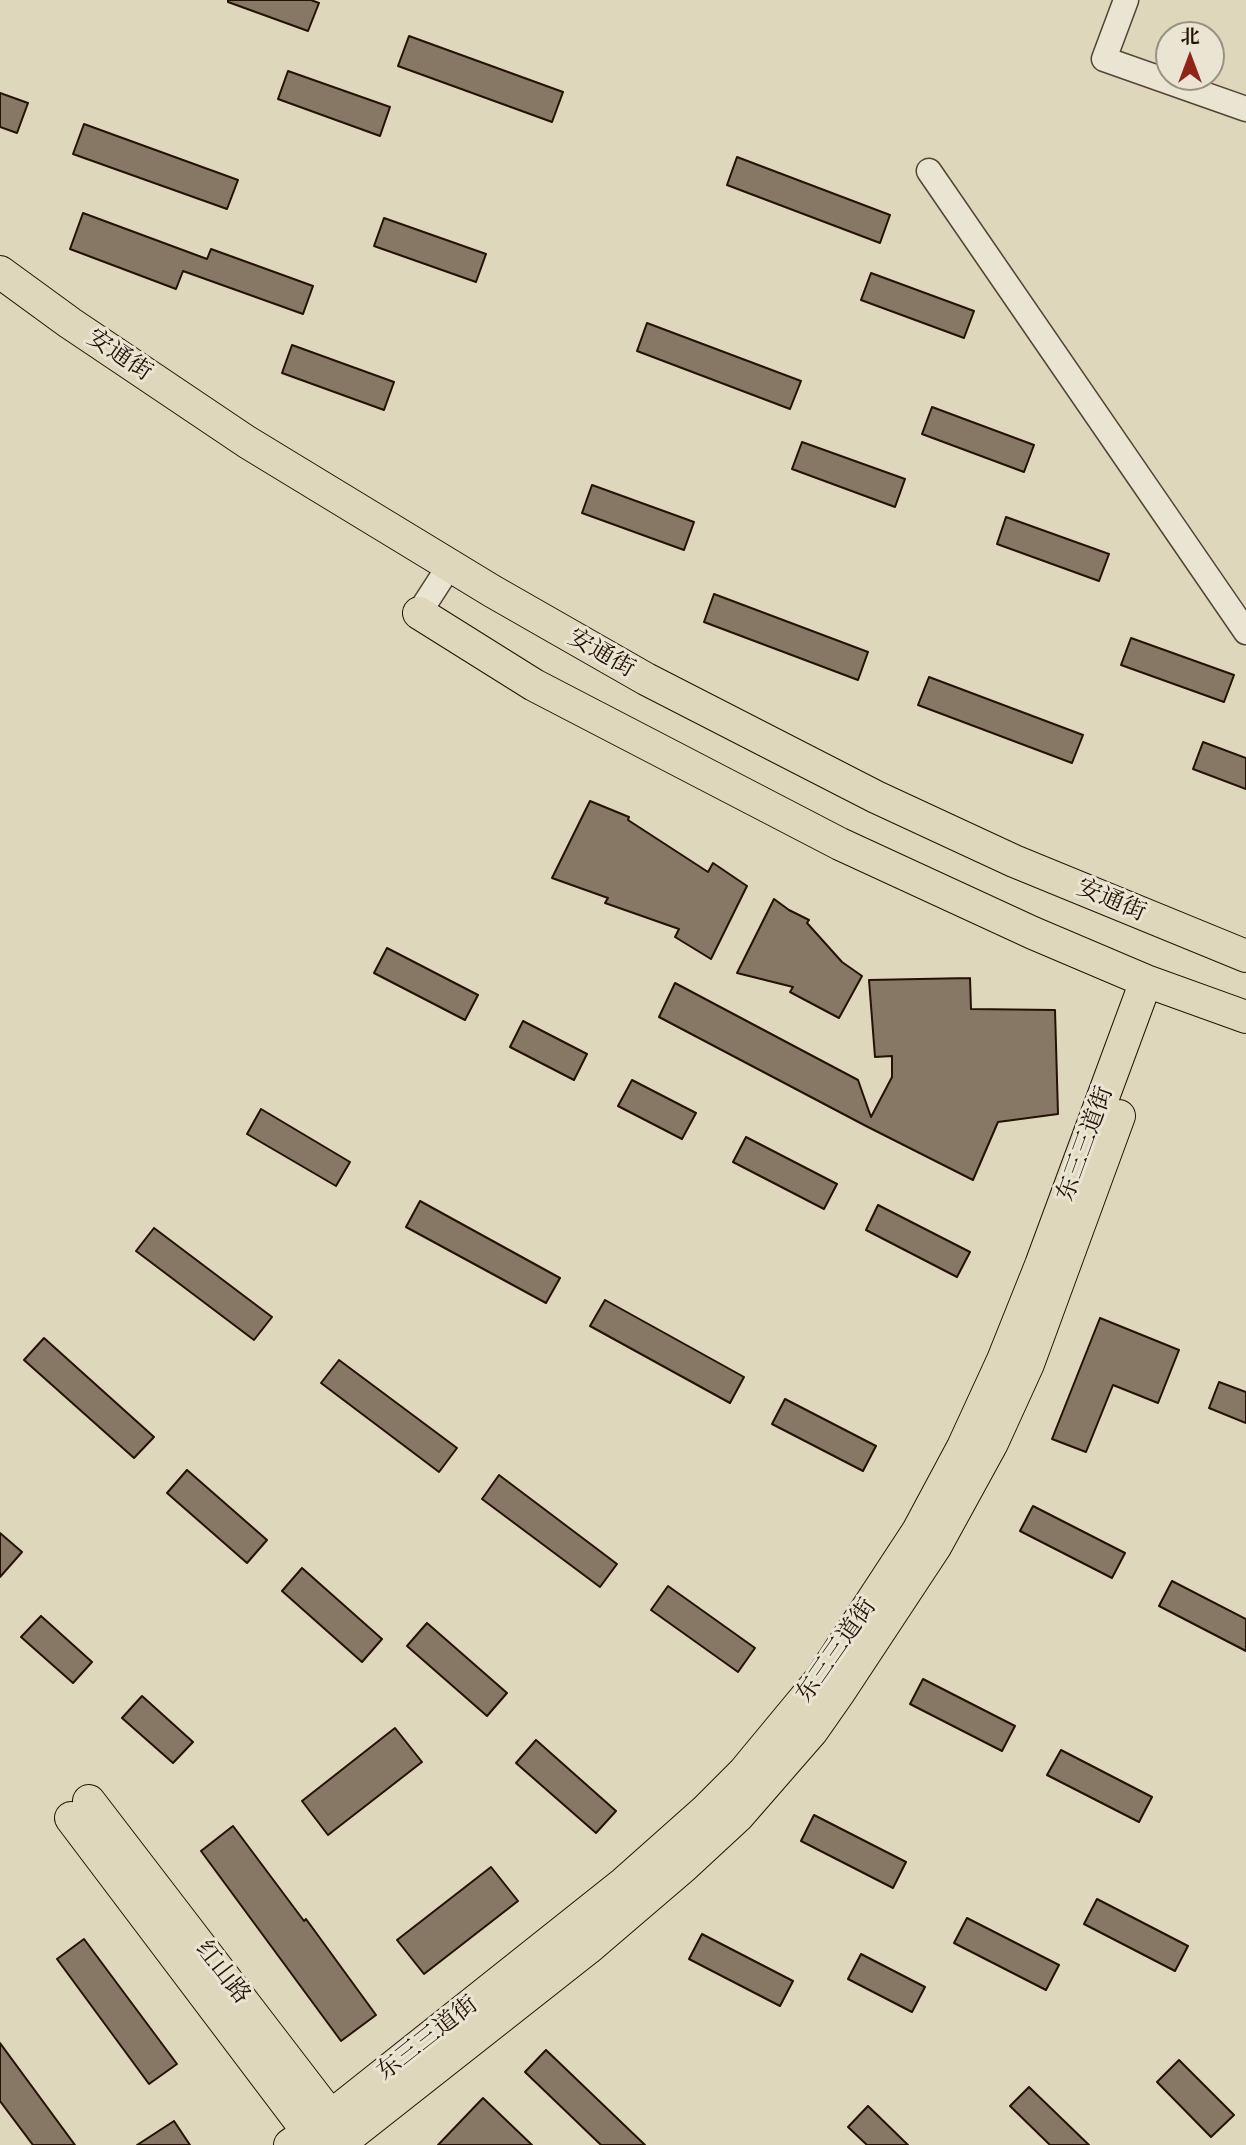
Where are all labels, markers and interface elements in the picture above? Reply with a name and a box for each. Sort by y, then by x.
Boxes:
north arrow [1155,21,1225,91]
text: 北 [1180,24,1200,50]
street label: 安通街 [81,324,157,388]
street label: 安通街 [563,624,639,684]
street label: 安通街 [1072,874,1150,928]
street label: 东三三道街 [1052,1083,1120,1205]
street label: 东三三道街 [791,1594,883,1708]
street label: 红山路 [188,1936,256,2010]
street label: 东三三道街 [372,1991,484,2087]

